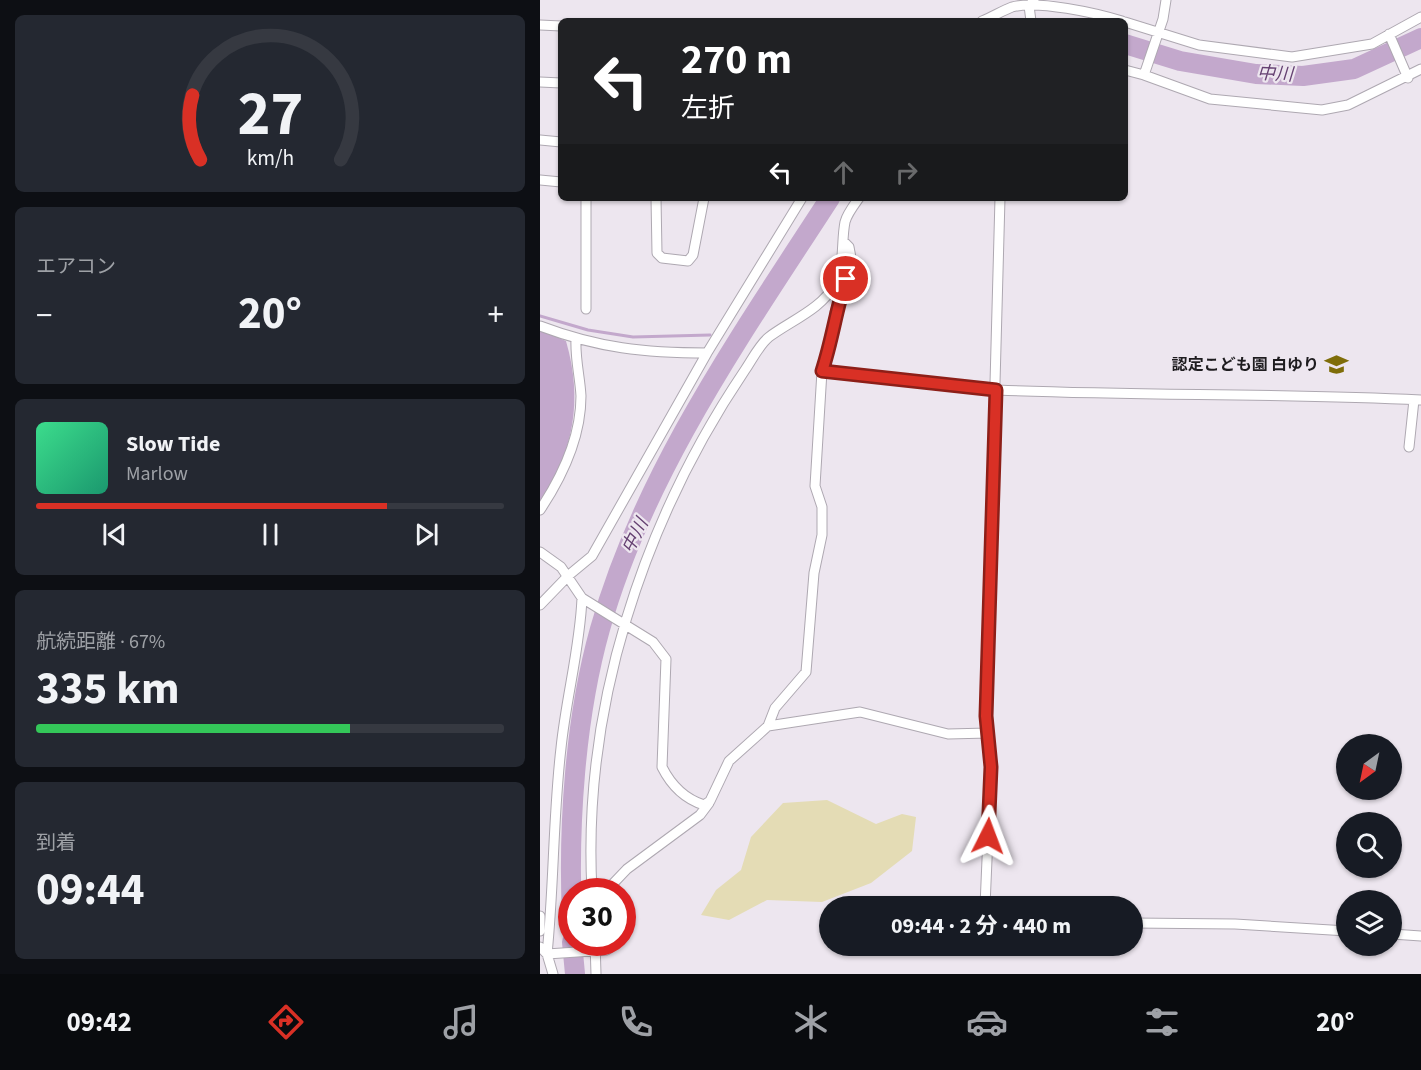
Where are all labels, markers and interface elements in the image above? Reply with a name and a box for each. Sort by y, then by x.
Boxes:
text: 270 m [681,30,792,90]
icon: left [582,42,660,120]
water label: 中川 [1256,61,1296,88]
text: 27 [237,71,303,160]
text: 左折 [681,89,735,128]
text: km/h [246,144,294,175]
icon: left [764,156,797,189]
icon: ahead [827,156,860,189]
icon: right [890,156,923,189]
text: エアコン [36,253,116,281]
pin [820,253,871,304]
icon: arrive [829,262,862,295]
text: 20° [238,282,302,346]
text: − [36,292,52,339]
text: + [488,292,504,339]
school or university icon: 認定こども園 白ゆり [1324,352,1350,378]
place label: 認定こども園 白ゆり [1172,354,1319,376]
text: Slow Tide [126,428,220,460]
text: Marlow [126,460,188,488]
water label: 中川 [616,513,655,558]
icon: previous [98,518,131,551]
icon: pause [254,518,287,551]
icon: next [410,518,443,551]
text: 航続距離 · 67% [36,628,165,656]
text: 335 km [36,657,180,721]
north arrow [1336,734,1402,800]
map controls [1336,734,1402,956]
position arrow [956,804,1020,868]
button: search [1336,812,1402,878]
text: 到着 [36,829,76,857]
text: 09:44 [36,858,145,922]
speed limit sign: 30 [558,878,636,956]
button: layers [1336,890,1402,956]
text: 09:44 · 2 分 · 440 m [891,910,1071,942]
icon: directions [265,1001,307,1043]
icon: music [440,1001,482,1043]
icon: phone [615,1001,657,1043]
icon: climate [790,1001,832,1043]
icon: car [966,1001,1008,1043]
icon: filters [1141,1001,1183,1043]
text: 09:42 [67,1003,132,1042]
text: 20° [1316,1003,1354,1042]

